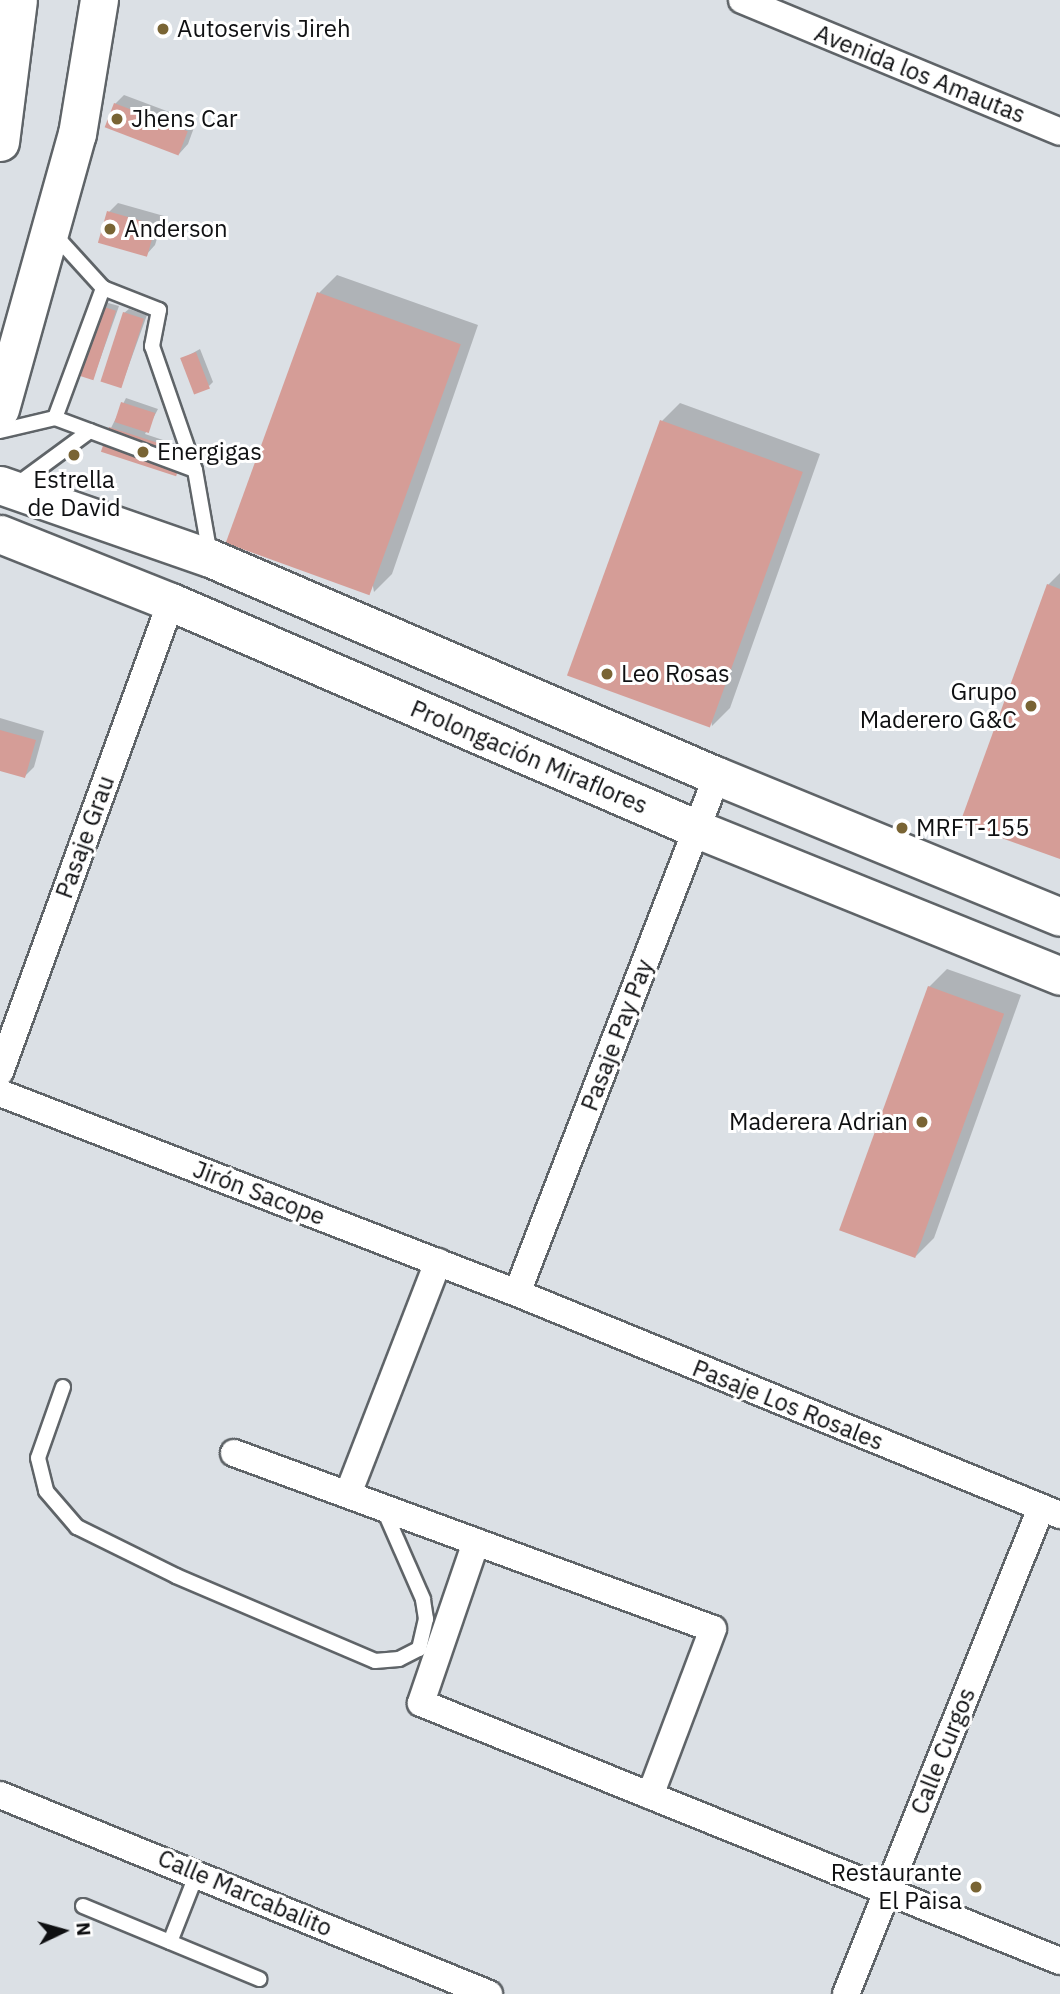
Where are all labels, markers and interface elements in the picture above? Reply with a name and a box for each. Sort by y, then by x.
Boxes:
place label: Autoservis Jireh [177,15,351,43]
street label: Avenida los Amautas [810,19,1030,129]
marker: Autoservis Jireh [155,21,171,37]
place label: Jhens Car [131,105,238,133]
marker: Jhens Car [109,111,125,127]
place label: Anderson [124,215,228,243]
marker: Anderson [102,221,118,237]
place label: Energigas [157,438,262,466]
marker: Energigas [135,444,151,460]
marker: Estrella de David [66,447,82,463]
place label: Estrella de David [27,466,121,522]
place label: Leo Rosas [621,660,730,688]
marker: Leo Rosas [599,666,615,682]
place label: Grupo Maderero G&C [860,678,1017,734]
street label: Prolongación Miraflores [406,694,652,820]
marker: Grupo Maderero G&C [1023,698,1039,714]
street label: Pasaje Grau [50,772,120,902]
place label: MRFT-155 [916,814,1030,842]
marker: MRFT-155 [894,820,910,836]
street label: Pasaje Pay Pay [575,955,659,1115]
place label: Maderera Adrian [729,1108,908,1136]
marker: Maderera Adrian [914,1114,930,1130]
street label: Jirón Sacope [189,1155,329,1231]
street label: Pasaje Los Rosales [688,1354,888,1456]
street label: Calle Curgos [905,1684,981,1818]
street label: Calle Marcabalito [154,1843,336,1943]
place label: Restaurante El Paisa [831,1859,962,1915]
marker: Restaurante El Paisa [968,1879,984,1895]
north arrow [28,1896,98,1966]
text: N [71,1921,96,1937]

